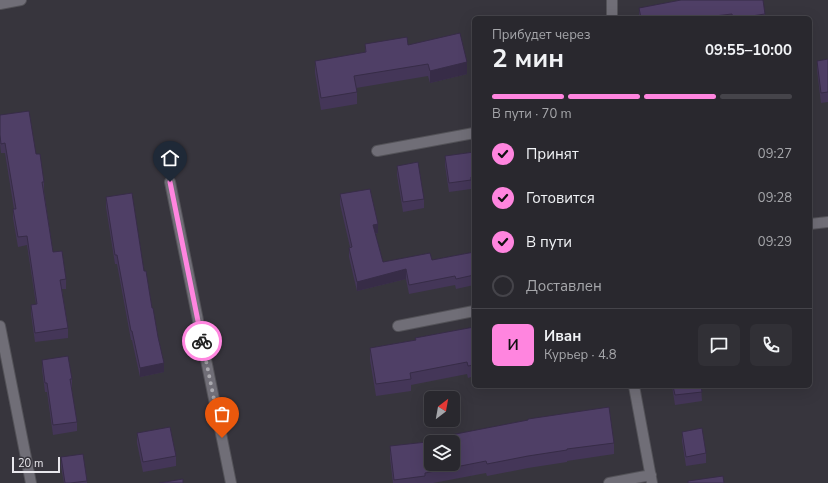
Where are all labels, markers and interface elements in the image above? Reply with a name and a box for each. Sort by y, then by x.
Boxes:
text: Прибудет через [492,26,590,44]
text: 09:55–10:00 [705,40,792,60]
text: 2 мин [492,41,564,76]
text: В пути · 70 m [492,105,572,123]
pin [153,141,187,182]
icon: check [492,143,514,165]
text: Принят [526,144,579,164]
text: 09:27 [758,145,792,163]
icon: home [159,147,181,169]
icon: check [492,187,514,209]
text: Готовится [526,188,595,208]
text: 09:28 [758,189,792,207]
icon: check [492,231,514,253]
text: В пути [526,232,572,252]
text: 09:29 [758,233,792,251]
text: Доставлен [526,276,602,296]
courier [182,321,222,361]
button: chat [698,324,740,366]
button: phone [750,324,792,366]
text: Иван [544,326,581,346]
icon: bike [191,330,213,352]
text: И [507,335,519,355]
text: Курьер · 4.8 [544,346,617,364]
north arrow [424,391,460,427]
map controls [424,391,460,471]
pin [205,397,239,438]
icon: bag [211,403,233,425]
button: layers [424,435,460,471]
scale bar [12,455,60,474]
text: 20 m [18,456,43,471]

